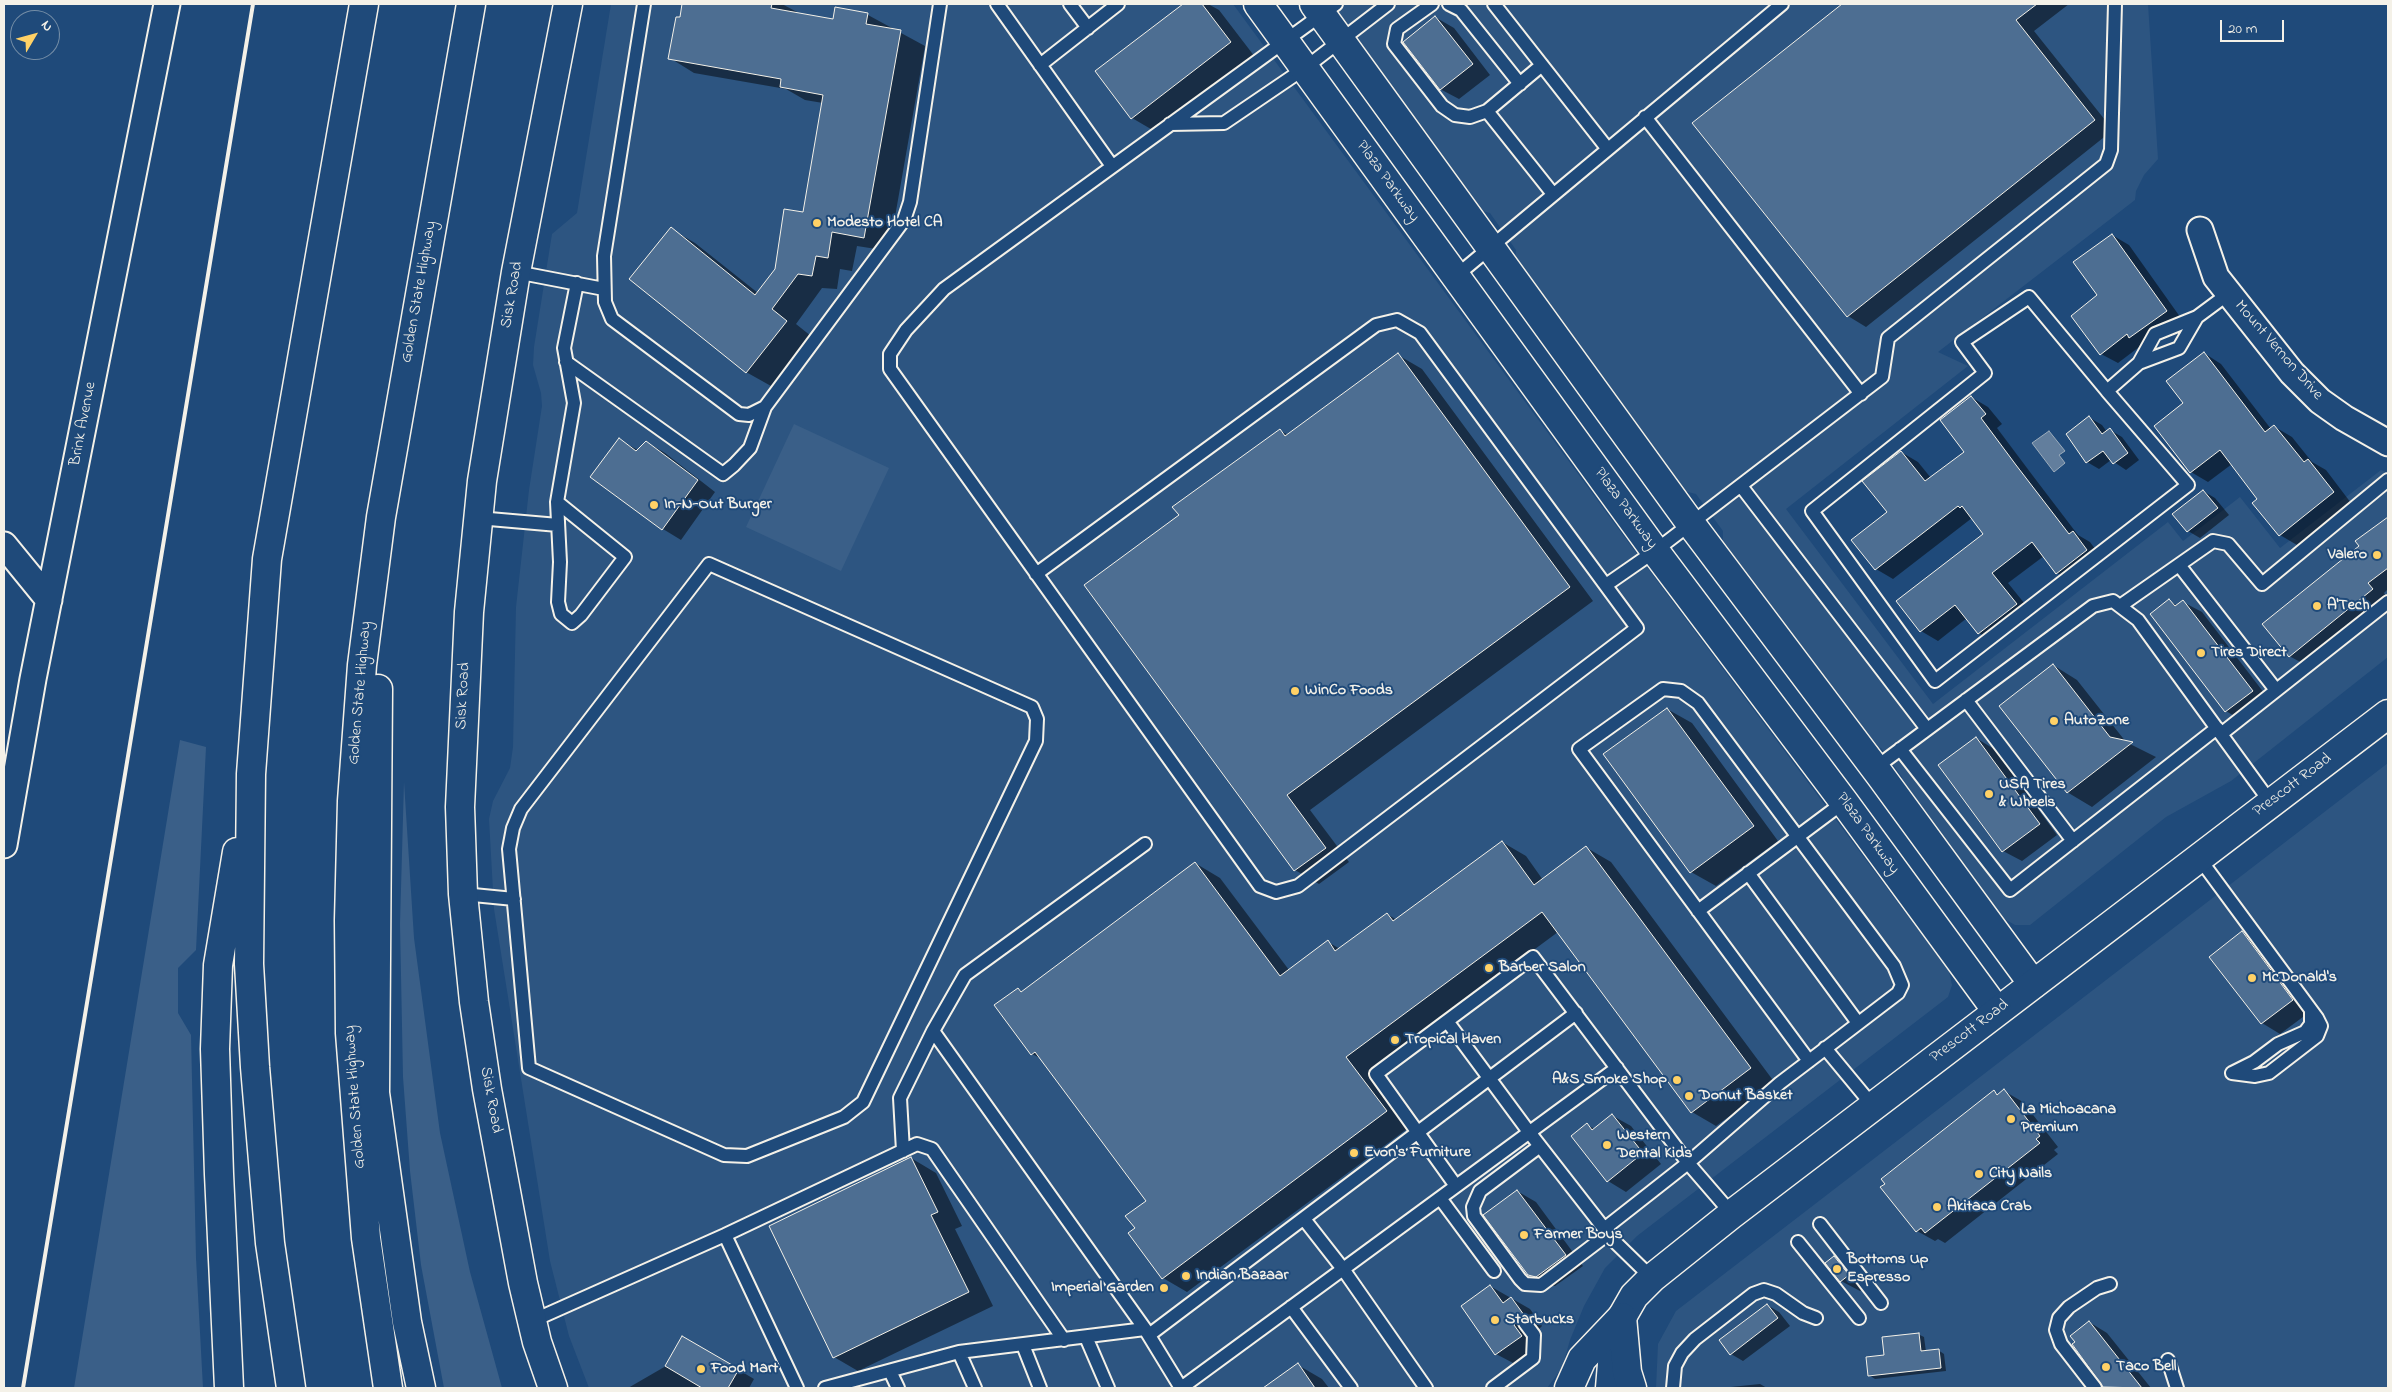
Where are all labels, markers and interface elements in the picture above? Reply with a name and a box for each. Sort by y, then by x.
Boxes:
north arrow [10,10,60,60]
scale bar [2222,10,2286,42]
text: N [35,16,58,36]
text: 20 m [2228,18,2257,40]
street label: Plaza Parkway [1351,138,1423,226]
place label: Modesto Hotel CA [827,213,943,233]
marker: Modesto Hotel CA [811,217,823,229]
street label: Golden State Highway [398,220,442,364]
street label: Sisk Road [498,260,528,330]
street label: Mount Vernon Drive [2230,297,2326,405]
street label: Brink Avenue [66,380,102,468]
street label: Plaza Parkway [1589,465,1661,553]
place label: In-N-Out Burger [664,495,772,515]
marker: In-N-Out Burger [648,499,660,511]
place label: Valero [2328,545,2367,565]
marker: Valero [2371,549,2383,561]
place label: A'Tech [2327,596,2370,616]
marker: A'Tech [2311,600,2323,612]
street label: Golden State Highway [345,621,377,765]
place label: Tires Direct [2211,643,2287,663]
marker: Tires Direct [2195,647,2207,659]
street label: Sisk Road [453,662,475,730]
place label: WinCo Foods [1305,681,1393,701]
marker: WinCo Foods [1289,685,1301,697]
place label: AutoZone [2064,711,2129,731]
marker: AutoZone [2048,715,2060,727]
street label: Prescott Road [2250,750,2336,822]
place label: USA Tires & Wheels [1999,775,2066,813]
marker: USA Tires & Wheels [1983,788,1995,800]
street label: Plaza Parkway [1831,790,1903,878]
place label: Barber Salon [1499,958,1586,978]
marker: Barber Salon [1483,962,1495,974]
place label: McDonald's [2262,968,2337,988]
marker: McDonald's [2246,972,2258,984]
street label: Prescott Road [1927,996,2013,1068]
street label: Golden State Highway [341,1025,371,1169]
place label: Tropical Haven [1405,1030,1501,1050]
marker: Tropical Haven [1389,1034,1401,1046]
street label: Sisk Road [475,1065,505,1135]
place label: A&S Smoke Shop [1552,1070,1667,1090]
marker: A&S Smoke Shop [1671,1074,1683,1086]
place label: Donut Basket [1699,1086,1793,1106]
marker: Donut Basket [1683,1090,1695,1102]
place label: La Michoacana Premium [2021,1100,2116,1138]
marker: La Michoacana Premium [2005,1113,2017,1125]
place label: Western Dental Kids [1617,1126,1692,1164]
marker: Western Dental Kids [1601,1139,1613,1151]
place label: Evon's Furniture [1364,1143,1471,1163]
marker: Evon's Furniture [1348,1147,1360,1159]
place label: City Nails [1989,1164,2052,1184]
marker: City Nails [1973,1168,1985,1180]
place label: Akitaca Crab [1947,1197,2031,1217]
marker: Akitaca Crab [1931,1201,1943,1213]
place label: Farmer Boys [1534,1225,1623,1245]
marker: Farmer Boys [1518,1229,1530,1241]
place label: Bottoms Up Espresso [1847,1250,1929,1288]
marker: Bottoms Up Espresso [1831,1263,1843,1275]
place label: Indian Bazaar [1196,1266,1288,1286]
marker: Indian Bazaar [1180,1270,1192,1282]
place label: Imperial Garden [1051,1278,1154,1298]
marker: Imperial Garden [1158,1282,1170,1294]
place label: Starbucks [1505,1310,1574,1330]
marker: Starbucks [1489,1314,1501,1326]
place label: Taco Bell [2116,1357,2177,1377]
place label: Food Mart [711,1359,778,1379]
marker: Taco Bell [2100,1361,2112,1373]
marker: Food Mart [695,1363,707,1375]

